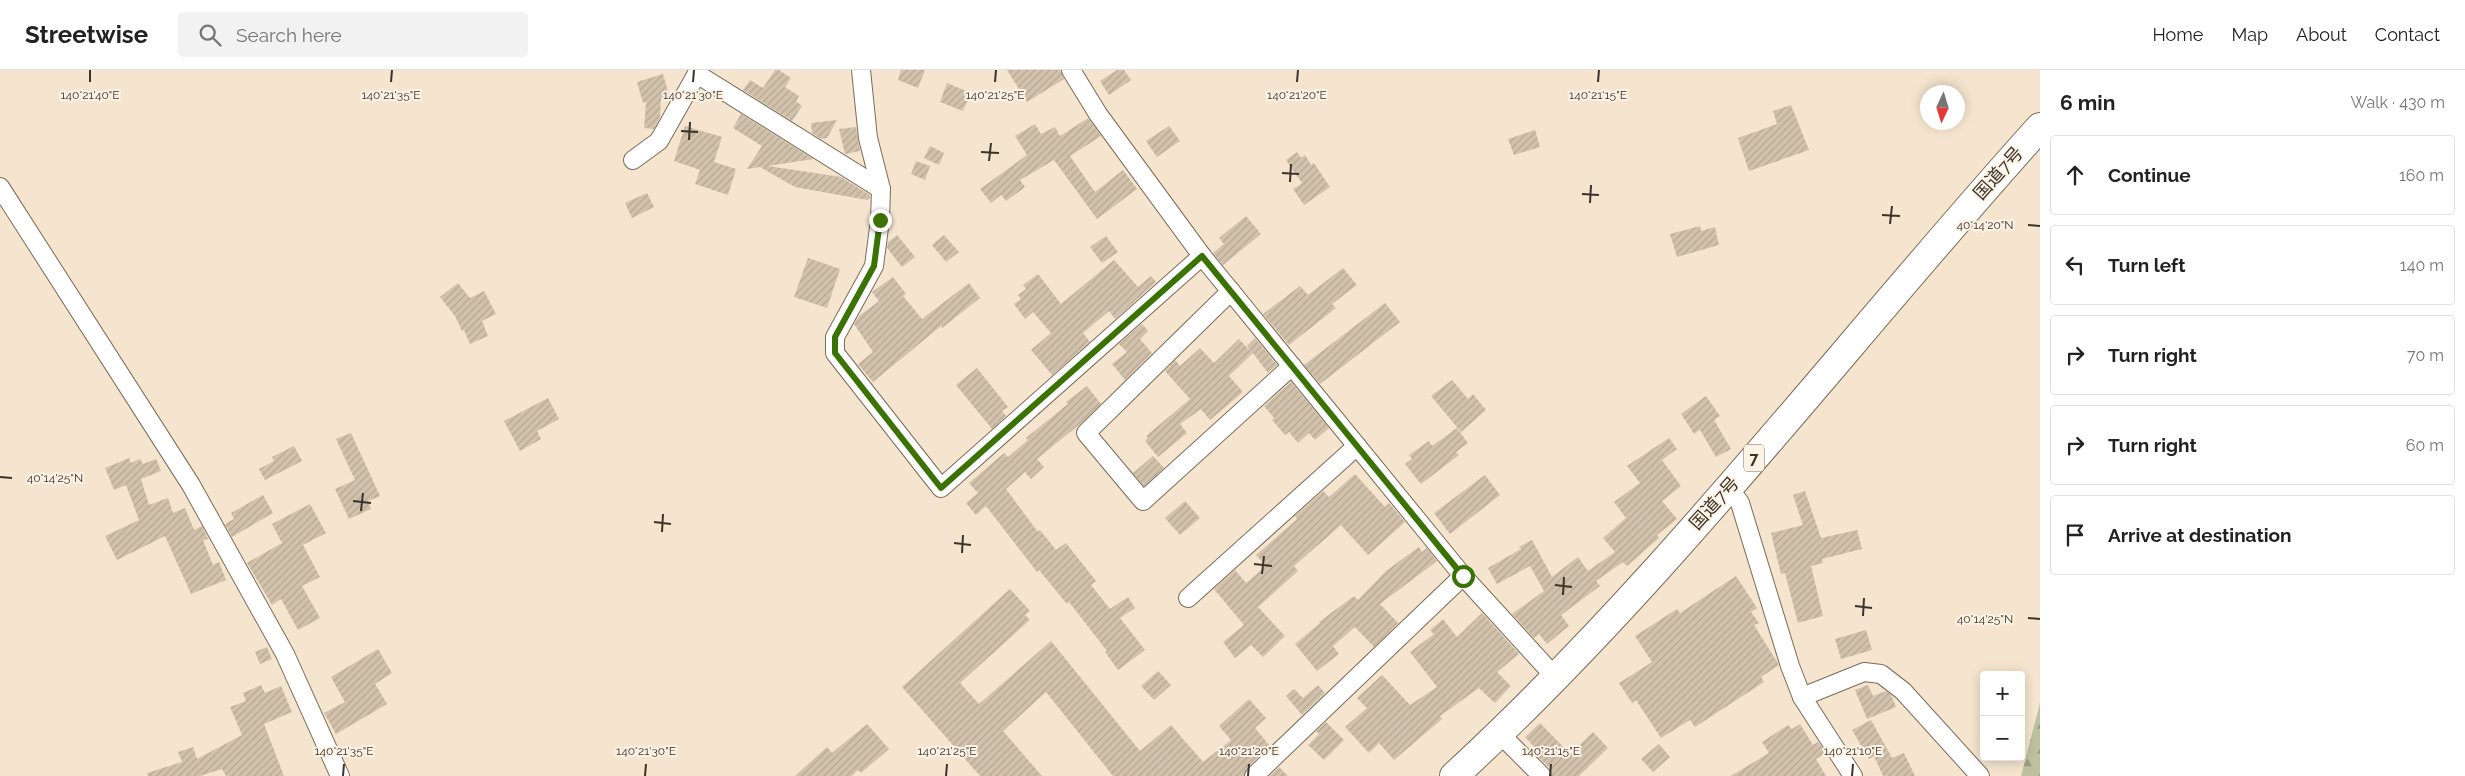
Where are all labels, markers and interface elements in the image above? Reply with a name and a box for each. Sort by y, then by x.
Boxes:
search box [178,12,528,57]
text: Streetwise [25,20,148,49]
icon: search [196,21,224,49]
text: Search here [236,24,342,46]
text: Home [2152,24,2203,45]
text: Map [2231,24,2268,45]
text: About [2296,24,2347,45]
text: Contact [2375,24,2440,45]
north arrow [1920,85,1965,130]
text: 140°21'40"E [60,88,120,102]
text: 140°21'35"E [361,88,421,102]
text: 140°21'30"E [663,88,723,102]
text: 140°21'25"E [965,88,1025,102]
text: 140°21'20"E [1267,88,1327,102]
text: 140°21'15"E [1569,88,1627,102]
text: 6 min [2060,90,2115,115]
text: Walk · 430 m [2351,93,2445,112]
street label: 国道7号 [1969,142,2027,204]
icon: ahead [2061,161,2089,189]
text: Continue [2108,164,2191,186]
text: 160 m [2399,166,2444,185]
route end [869,209,892,232]
text: 40°14'20"N [1956,218,2014,232]
icon: left [2061,251,2089,279]
text: Turn left [2108,254,2185,276]
text: 140 m [2400,256,2444,275]
icon: right [2061,341,2089,369]
text: Turn right [2108,344,2197,366]
text: 70 m [2407,346,2444,365]
icon: right [2061,431,2089,459]
text: Turn right [2108,434,2197,456]
text: 60 m [2406,436,2444,455]
road number: 7 [1744,444,1764,472]
text: 40°14'25"N [27,471,83,485]
street label: 国道7号 [1685,472,1743,534]
icon: arrive [2061,521,2089,549]
text: Arrive at destination [2108,524,2292,546]
route start [1452,565,1475,588]
text: 40°14'25"N [1957,612,2013,626]
map controls [1980,671,2025,761]
button: + [1980,671,2025,716]
button: − [1980,716,2025,761]
text: 140°21'35"E [314,744,374,758]
text: 140°21'30"E [616,744,676,758]
text: 140°21'25"E [917,744,977,758]
text: 140°21'20"E [1219,744,1279,758]
text: 140°21'15"E [1522,744,1580,758]
text: 140°21'10"E [1824,744,1882,758]

